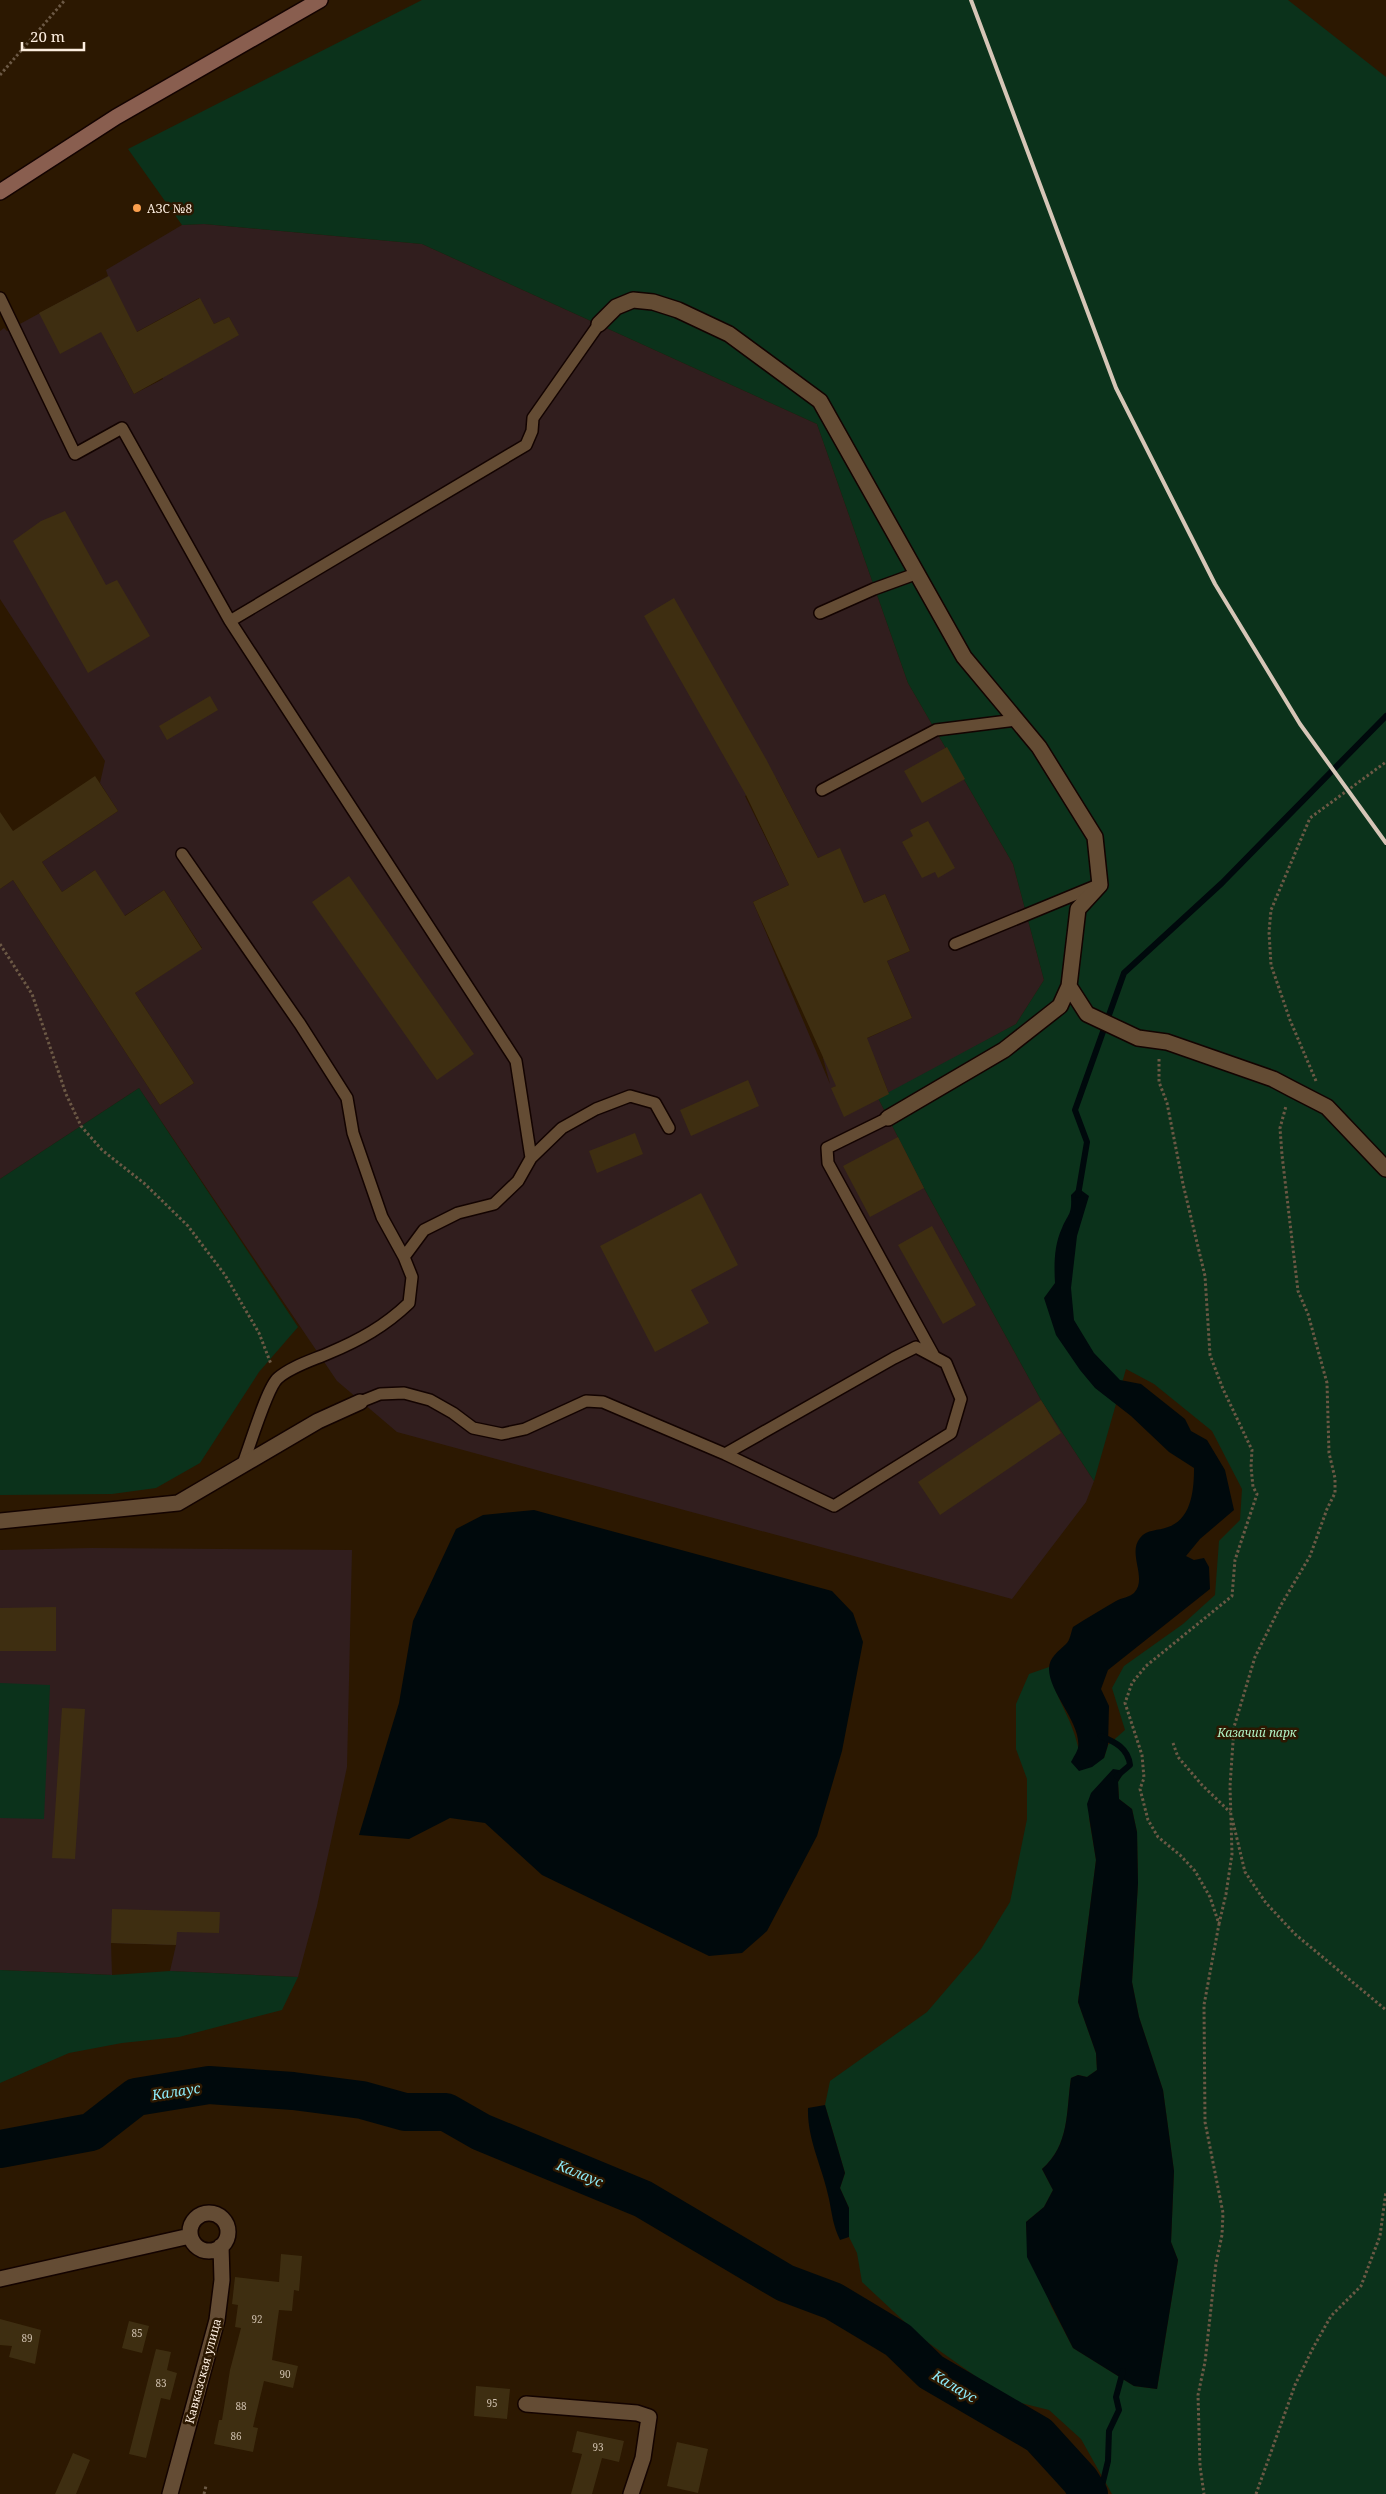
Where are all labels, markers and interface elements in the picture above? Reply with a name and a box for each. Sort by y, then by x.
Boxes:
scale bar [22,20,85,52]
text: 20 m [30,26,65,46]
place label: АЗС №8 [147,200,192,217]
marker: АЗС №8 [131,202,143,214]
park label: Казачий парк [1216,1724,1298,1741]
water label: Калаус [149,2078,202,2104]
water label: Калаус [553,2155,606,2191]
house number: 92 [251,2312,263,2326]
street label: Кавказская улица [181,2316,225,2426]
house number: 85 [131,2326,143,2340]
house number: 89 [21,2331,33,2345]
water label: Калаус [928,2365,981,2407]
house number: 90 [279,2367,291,2381]
house number: 83 [155,2376,167,2390]
house number: 95 [486,2396,498,2410]
house number: 88 [235,2399,247,2413]
house number: 86 [230,2429,242,2443]
house number: 93 [592,2440,604,2454]

